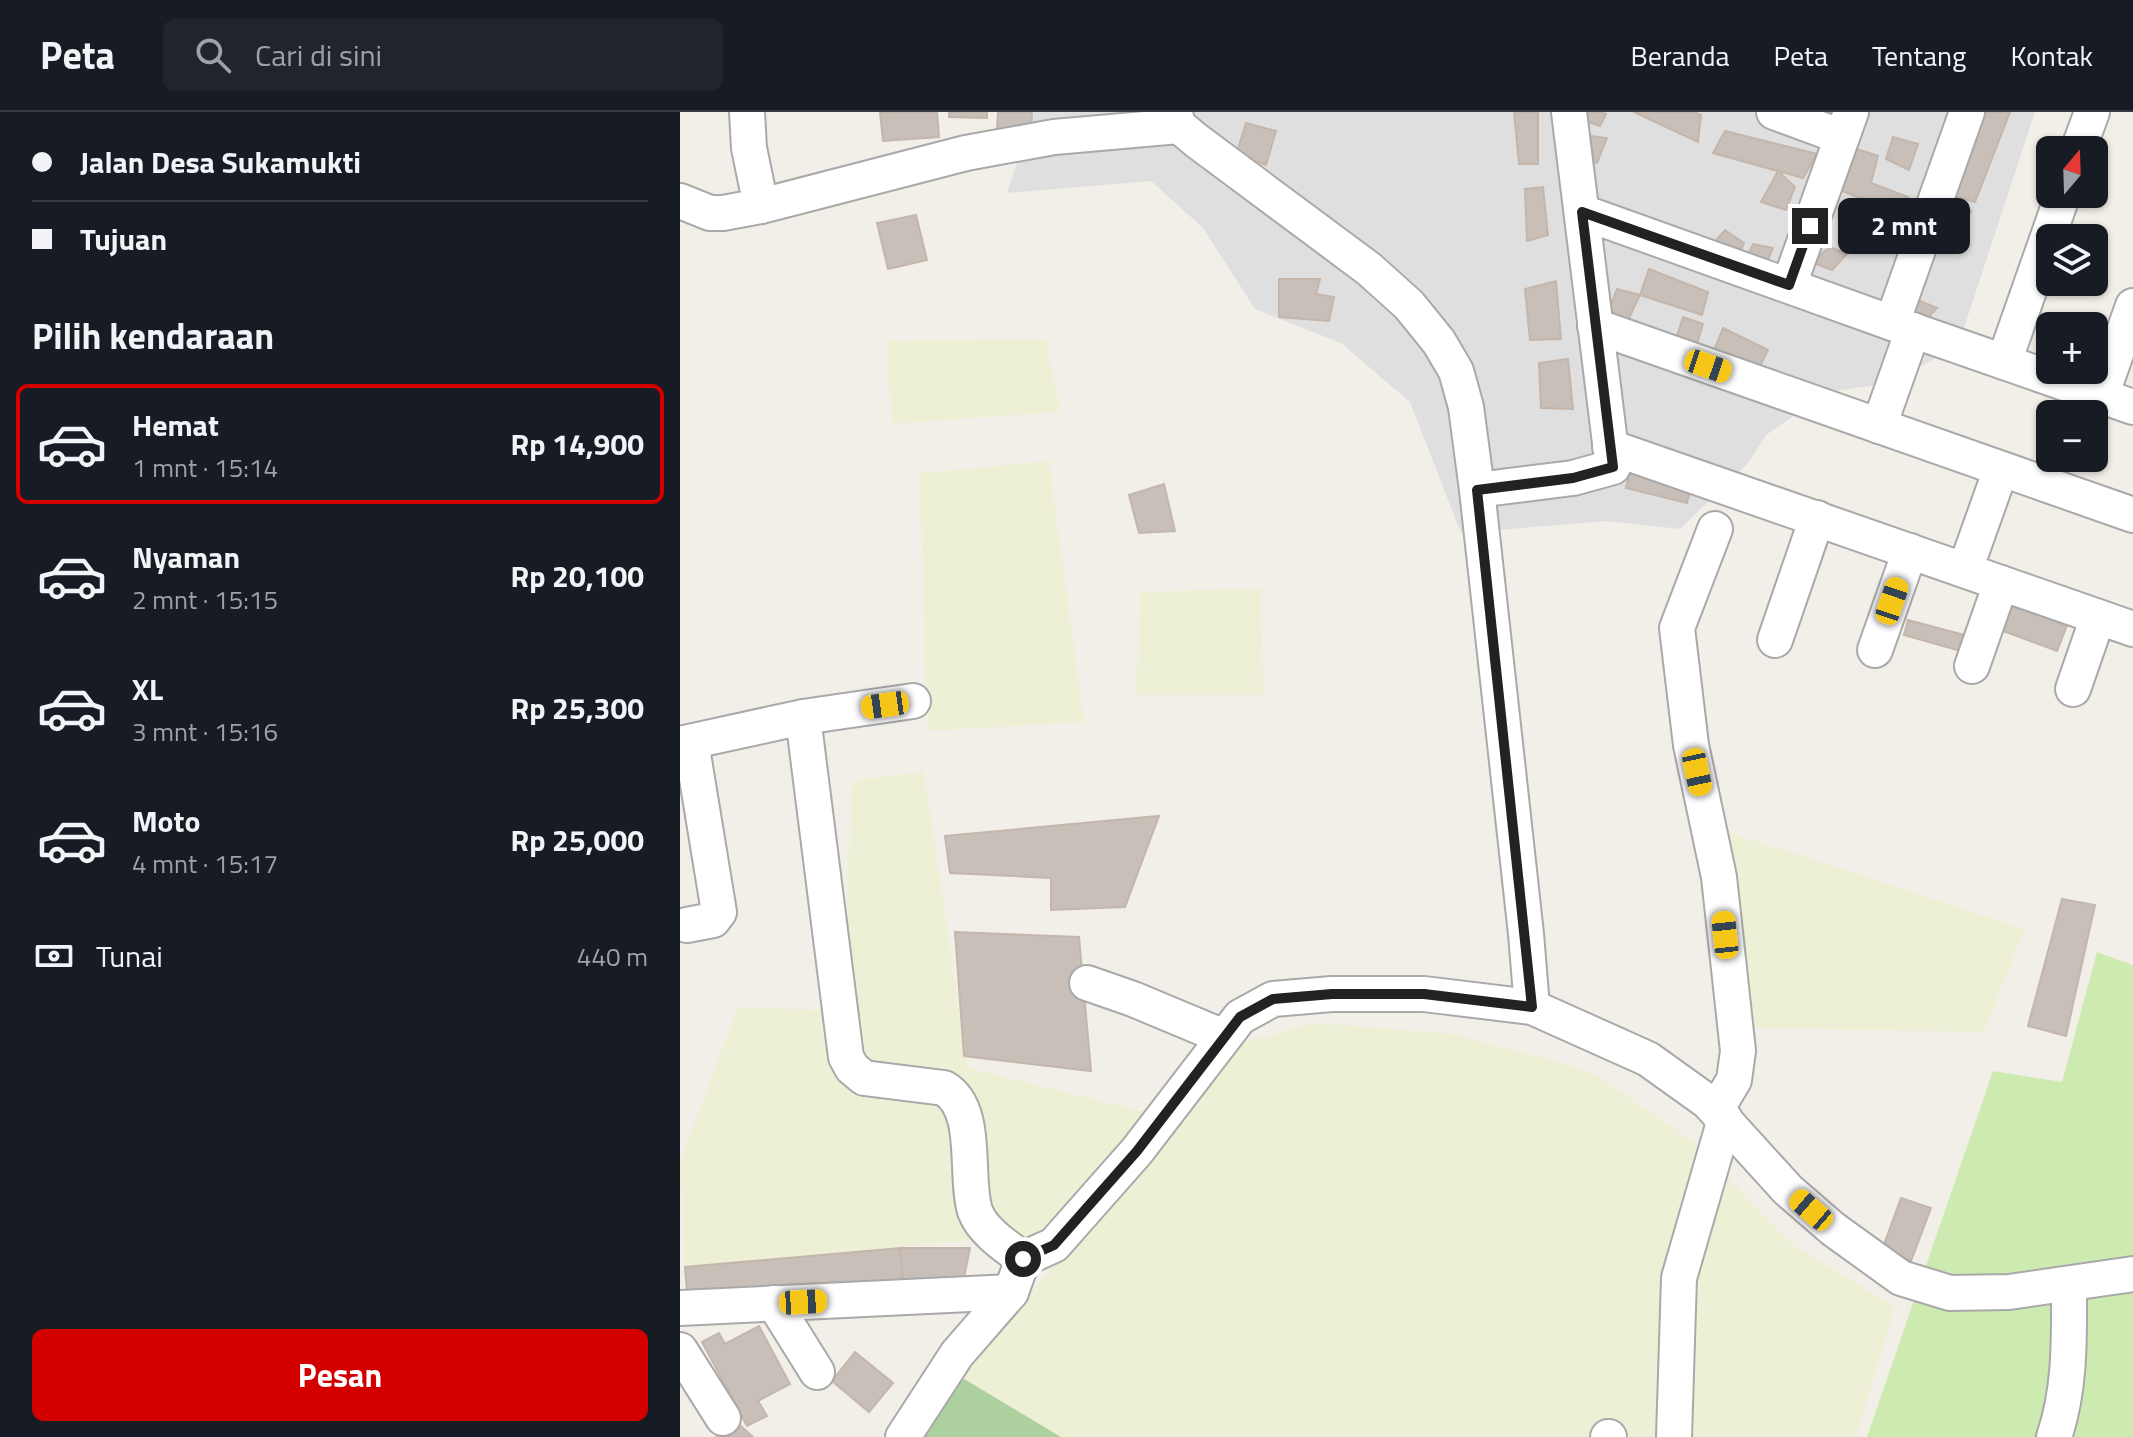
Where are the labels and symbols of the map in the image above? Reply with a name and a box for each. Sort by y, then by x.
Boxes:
north arrow [2036,136,2108,208]
callout: 2 mnt [1838,198,1970,254]
route end [1792,208,1828,244]
car [1681,347,1735,385]
car [1873,574,1911,628]
car [860,690,910,720]
car [1680,746,1714,798]
car [1711,910,1739,960]
car [1785,1185,1837,1235]
route start [1005,1241,1041,1277]
car [778,1289,828,1315]

